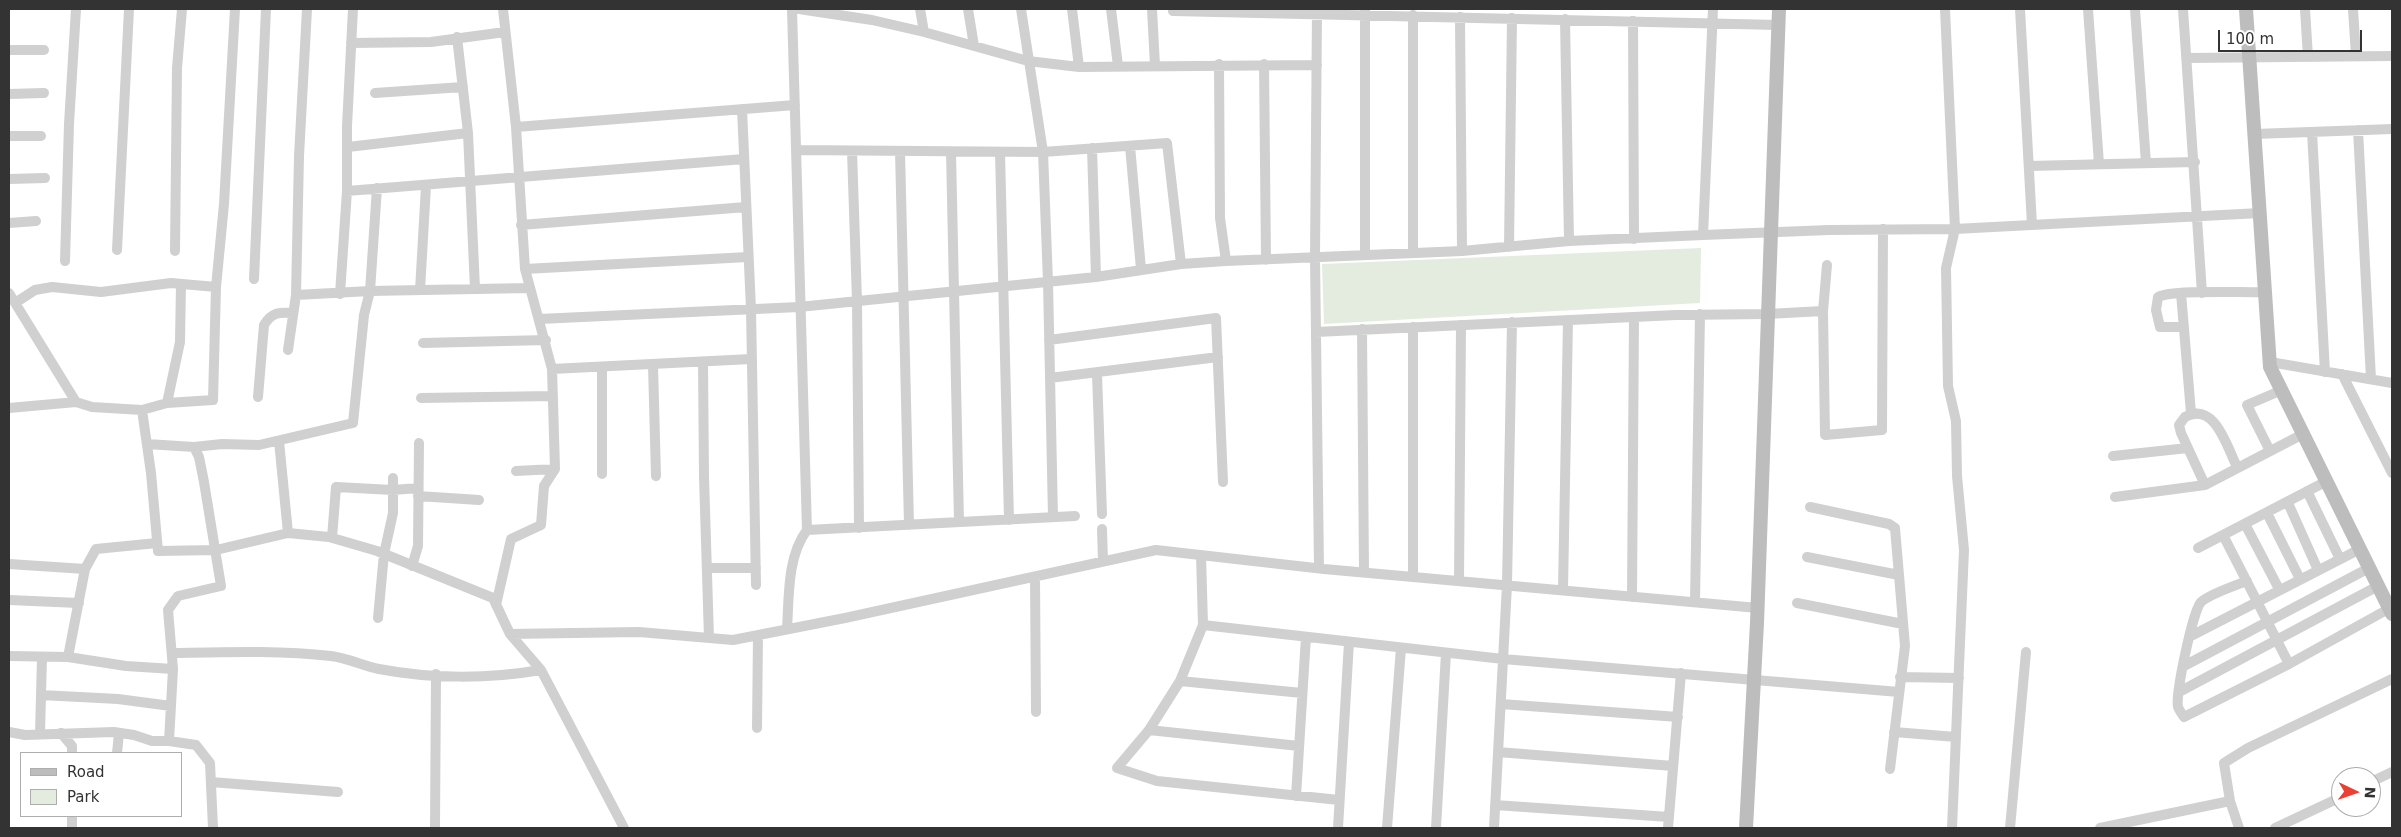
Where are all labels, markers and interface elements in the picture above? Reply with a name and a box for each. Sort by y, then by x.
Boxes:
scale bar [2221,20,2365,52]
text: 100 m [2226,30,2274,48]
legend [20,752,182,817]
text: Road [67,763,105,781]
north arrow [2331,767,2381,817]
text: N [2362,786,2378,799]
text: Park [67,788,99,806]

